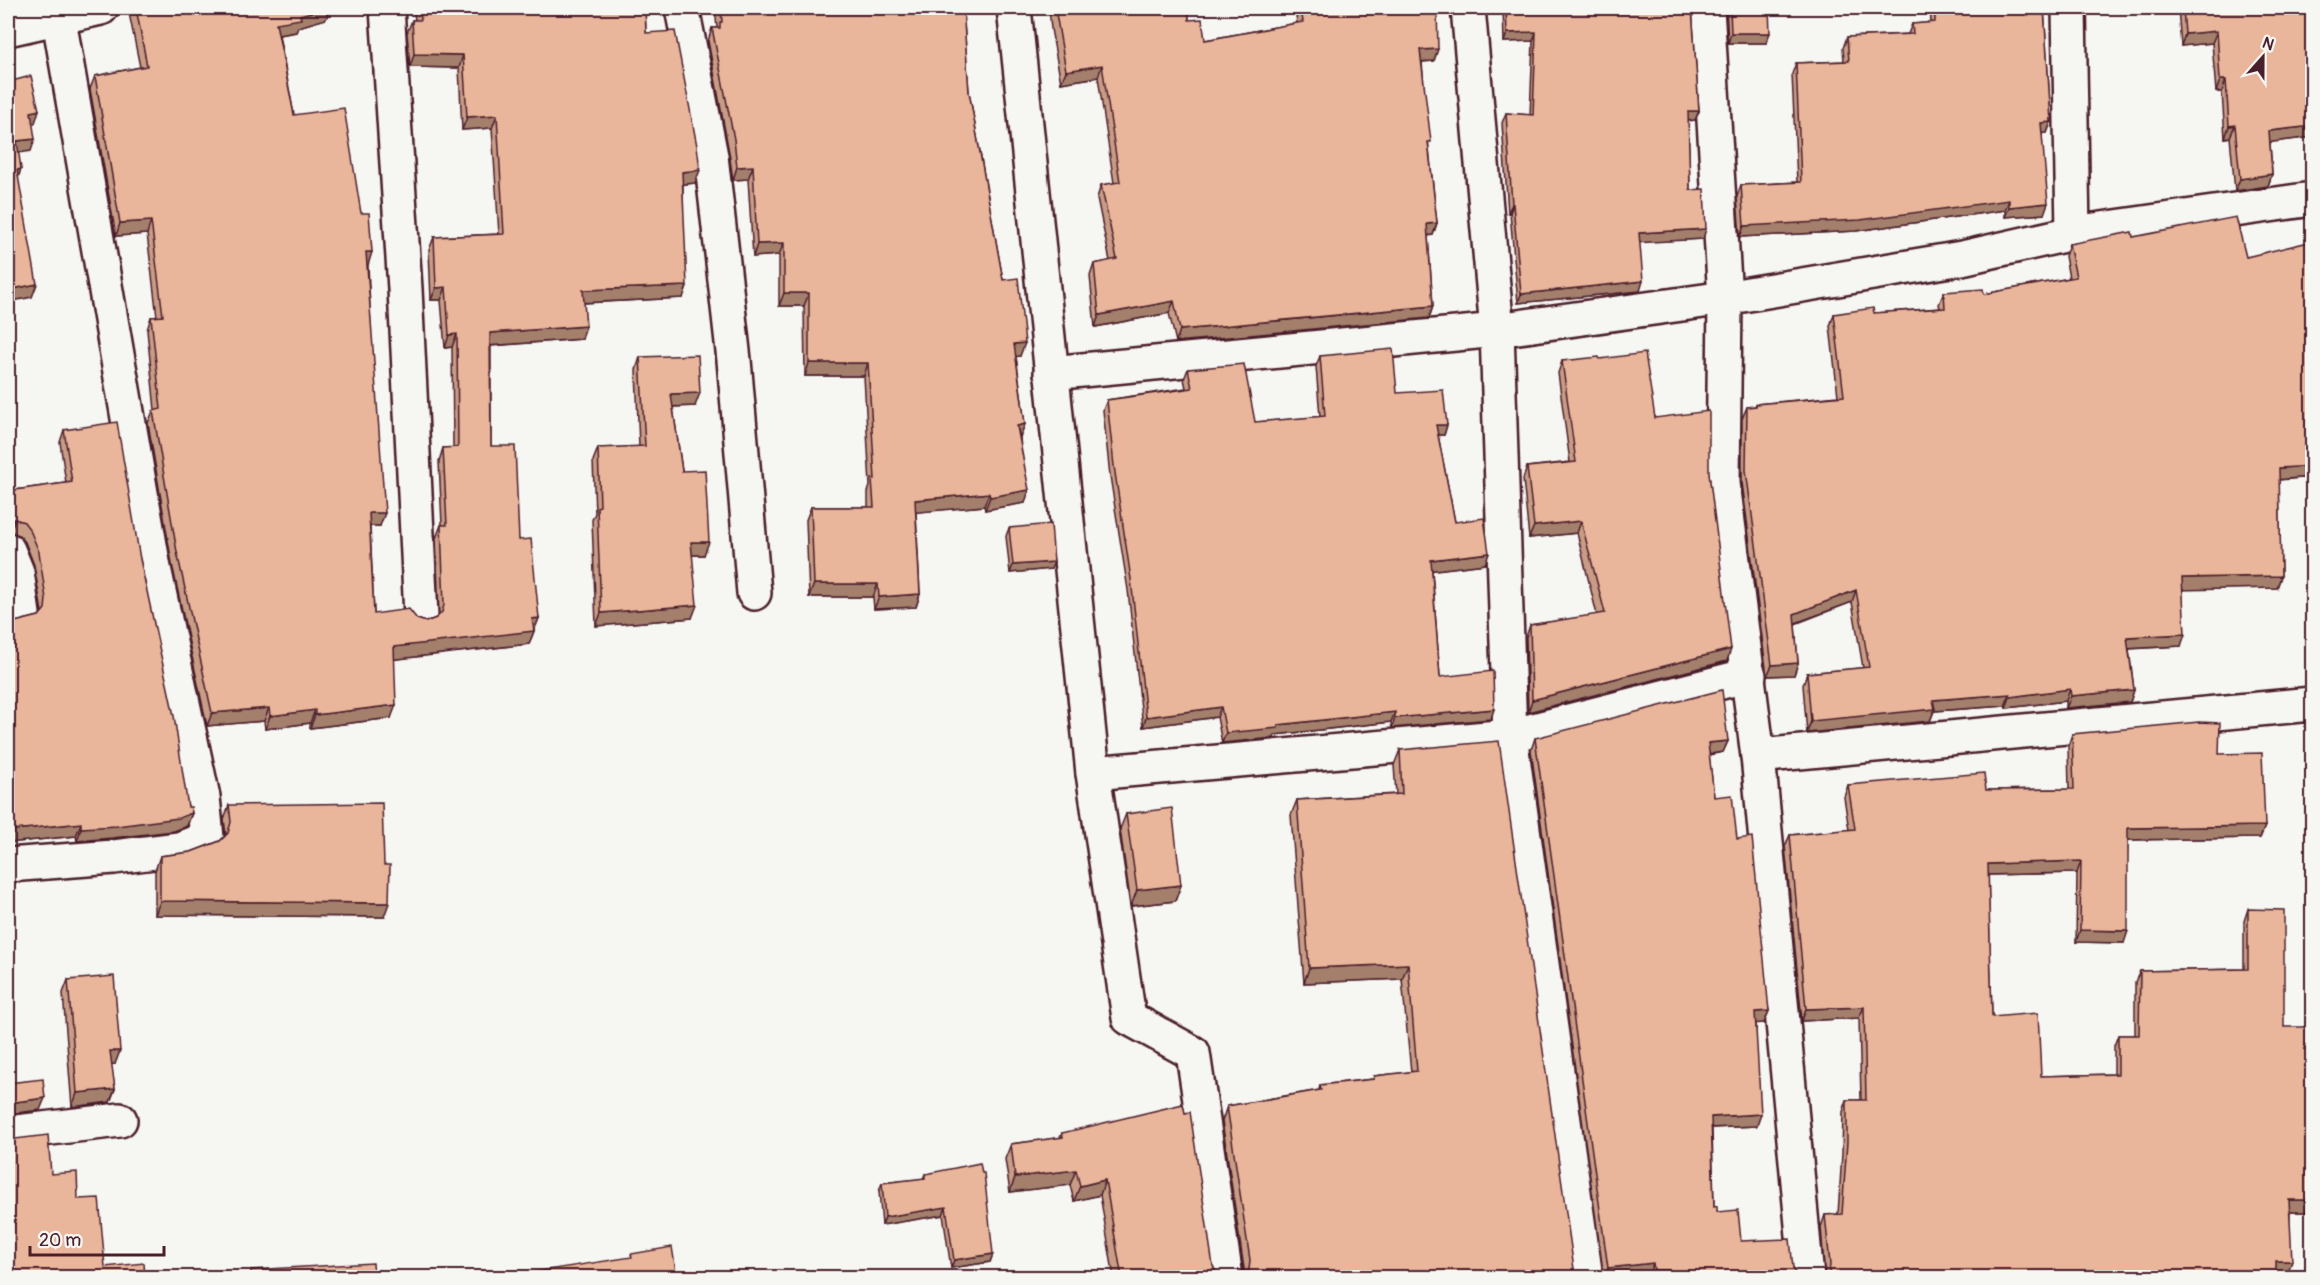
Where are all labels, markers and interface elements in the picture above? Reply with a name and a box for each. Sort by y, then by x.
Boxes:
north arrow [2233,27,2293,87]
text: N [2259,33,2277,55]
scale bar [30,1219,164,1257]
text: 20 m [39,1229,81,1252]

